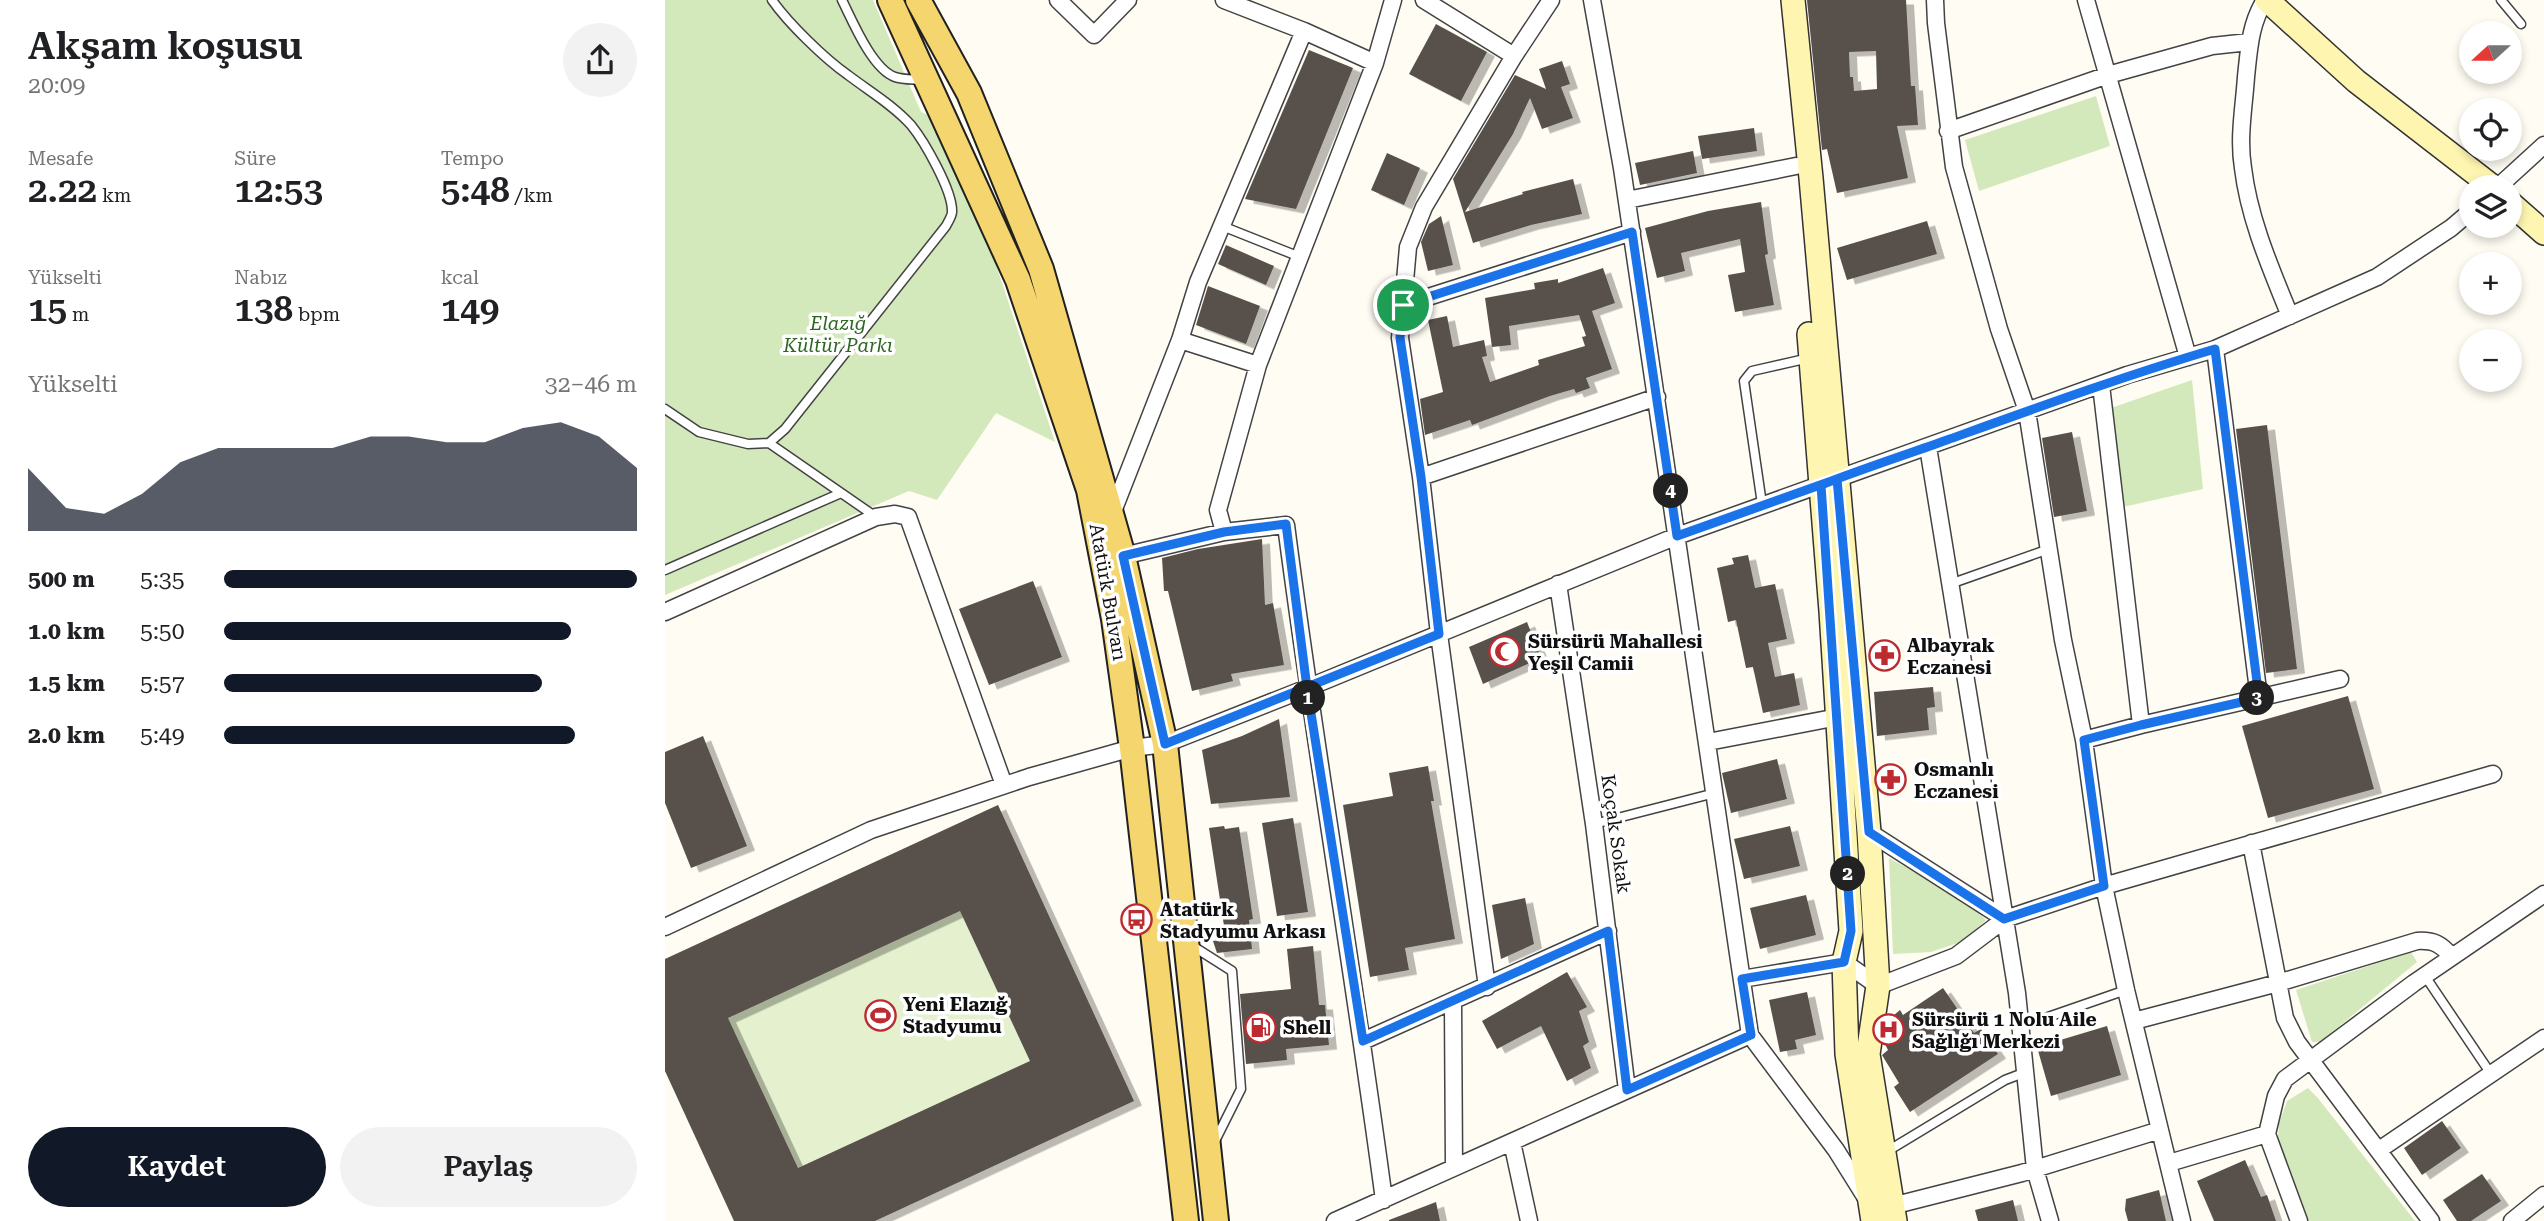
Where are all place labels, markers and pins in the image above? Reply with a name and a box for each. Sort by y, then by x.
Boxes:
pin [1373,275,1433,335]
pin: 4 [1653,474,1689,508]
place label: Sürsürü Mahallesi Yeşil Camii [1528,630,1703,675]
place label: Albayrak Eczanesi [1907,634,1995,679]
mosque icon: Sürsürü Mahallesi Yeşil Camii [1488,635,1522,669]
pharmacy icon: Albayrak Eczanesi [1867,639,1901,673]
pin: 1 [1291,680,1325,716]
pin: 3 [2239,680,2275,716]
place label: Osmanlı Eczanesi [1914,758,1998,803]
pharmacy icon: Osmanlı Eczanesi [1874,763,1908,797]
pin: 2 [1831,856,1865,892]
place label: Atatürk Stadyumu Arkası [1160,898,1326,943]
bus stop icon: Atatürk Stadyumu Arkası [1120,903,1154,937]
place label: Yeni Elazığ Stadyumu [903,993,1008,1038]
sports icon: Yeni Elazığ Stadyumu [863,998,897,1032]
place label: Sürsürü 1 Nolu Aile Sağlığı Merkezi [1912,1008,2097,1053]
fuel station icon: Shell [1243,1010,1277,1044]
hospital icon: Sürsürü 1 Nolu Aile Sağlığı Merkezi [1872,1013,1906,1047]
place label: Shell [1283,1016,1331,1039]

